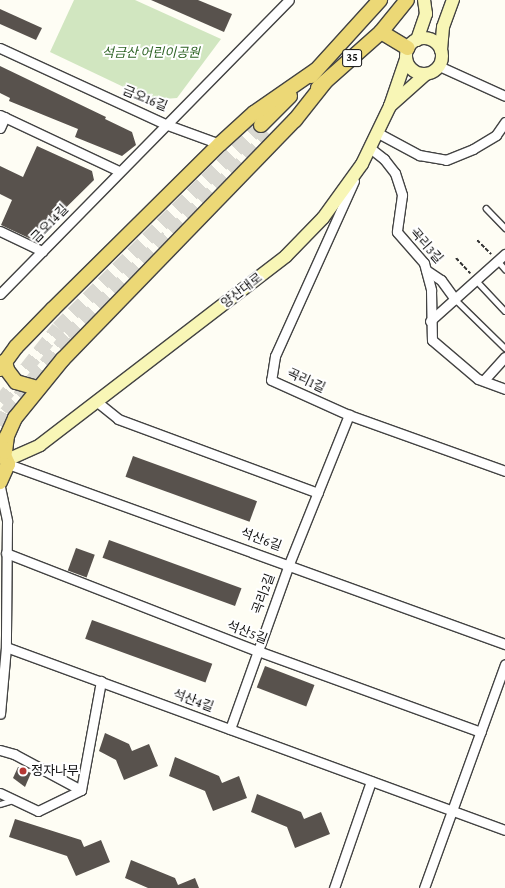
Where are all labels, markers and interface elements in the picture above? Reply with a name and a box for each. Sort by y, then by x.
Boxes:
park label: 석금산 어린이공원 [102,45,200,61]
road number: 35 [342,48,362,68]
street label: 금오16길 [120,83,170,115]
street label: 금오14길 [28,202,72,246]
street label: 곡리3길 [406,225,446,267]
street label: 양산대로 [218,270,266,312]
street label: 곡리1길 [284,365,328,397]
street label: 석산6길 [238,525,284,555]
street label: 곡리2길 [249,572,279,616]
street label: 석산5길 [225,618,269,648]
street label: 석산4길 [170,686,216,716]
place label: 정자나무 [31,763,79,779]
marker: 정자나무 [18,766,28,776]

